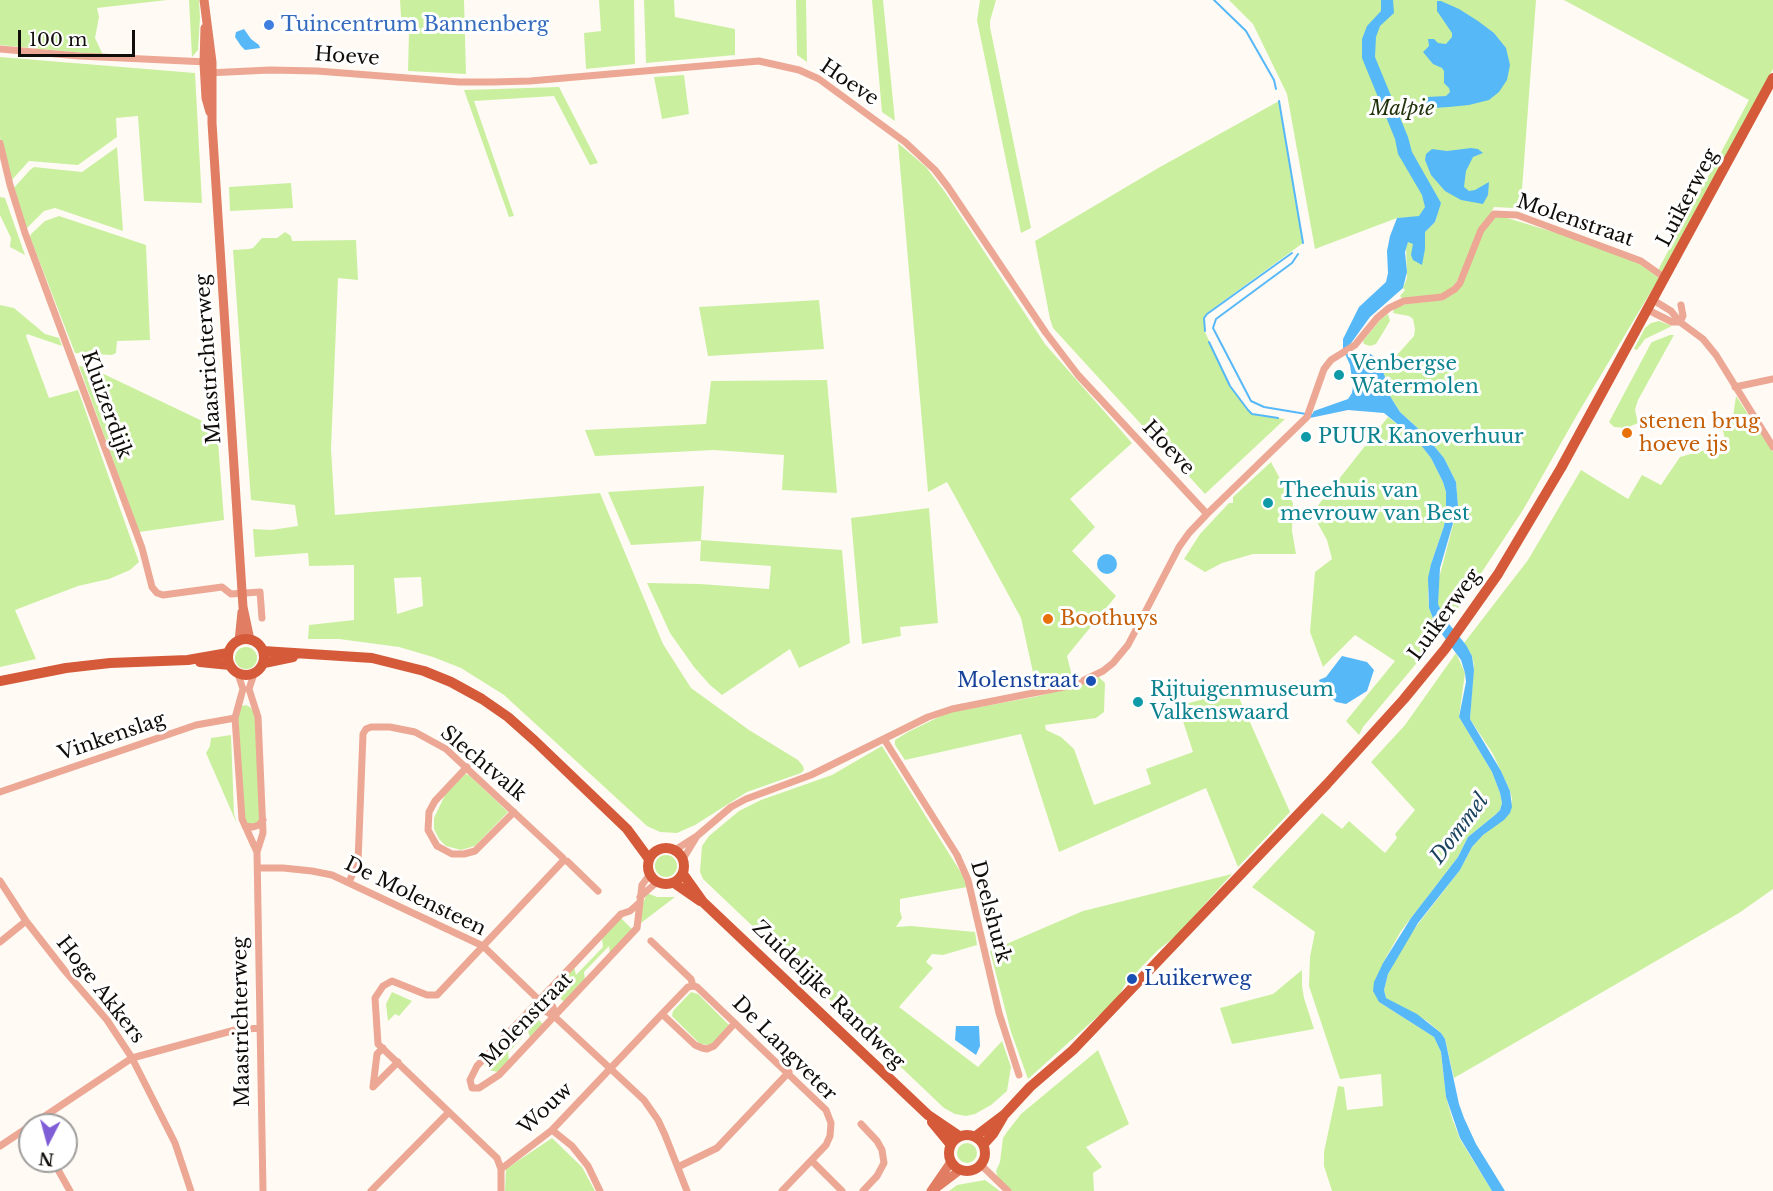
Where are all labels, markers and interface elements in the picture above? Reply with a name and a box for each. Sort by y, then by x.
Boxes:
place label: Tuincentrum Bannenberg [281,13,549,37]
scale bar [21,18,138,56]
marker: Tuincentrum Bannenberg [262,18,276,32]
text: 100 m [29,29,87,51]
street label: Hoeve [314,43,380,71]
street label: Hoeve [815,55,883,111]
park label: Malpie [1370,97,1434,121]
street label: Luikerweg [1652,145,1724,251]
street label: Molenstraat [1513,190,1637,252]
street label: Maastrichterweg [191,273,227,445]
street label: Kluizerdijk [75,348,137,462]
place label: Venbergse Watermolen [1351,352,1479,399]
marker: Venbergse Watermolen [1332,368,1346,382]
place label: stenen brug hoeve ijs [1639,410,1760,457]
street label: Hoeve [1137,416,1199,480]
place label: PUUR Kanoverhuur [1318,425,1524,449]
marker: stenen brug hoeve ijs [1620,426,1634,440]
marker: PUUR Kanoverhuur [1299,430,1313,444]
place label: Theehuis van mevrouw van Best [1280,479,1469,526]
marker: Theehuis van mevrouw van Best [1261,496,1275,510]
street label: Luikerweg [1404,564,1486,666]
place label: Boothuys [1060,607,1158,631]
marker: Boothuys [1041,612,1055,626]
place label: Molenstraat [957,669,1079,693]
marker: Molenstraat [1084,674,1098,688]
place label: Rijtuigenmuseum Valkenswaard [1150,678,1334,725]
marker: Rijtuigenmuseum Valkenswaard [1131,695,1145,709]
street label: Vinkenslag [55,707,169,767]
street label: Slechtvalk [435,721,531,807]
water label: Dommel [1426,789,1494,869]
street label: De Molensteen [340,852,490,942]
street label: Deelshurk [965,858,1015,966]
street label: Zuidelijke Randweg [747,916,909,1074]
street label: Hoge Akkers [51,932,149,1048]
street label: Maastrichterweg [229,937,255,1107]
place label: Luikerweg [1144,967,1251,991]
street label: Molenstraat [476,968,578,1072]
marker: Luikerweg [1125,972,1139,986]
street label: De Langveter [727,992,841,1106]
street label: Wouw [514,1078,578,1140]
north arrow [18,1113,78,1173]
text: N [38,1148,55,1170]

